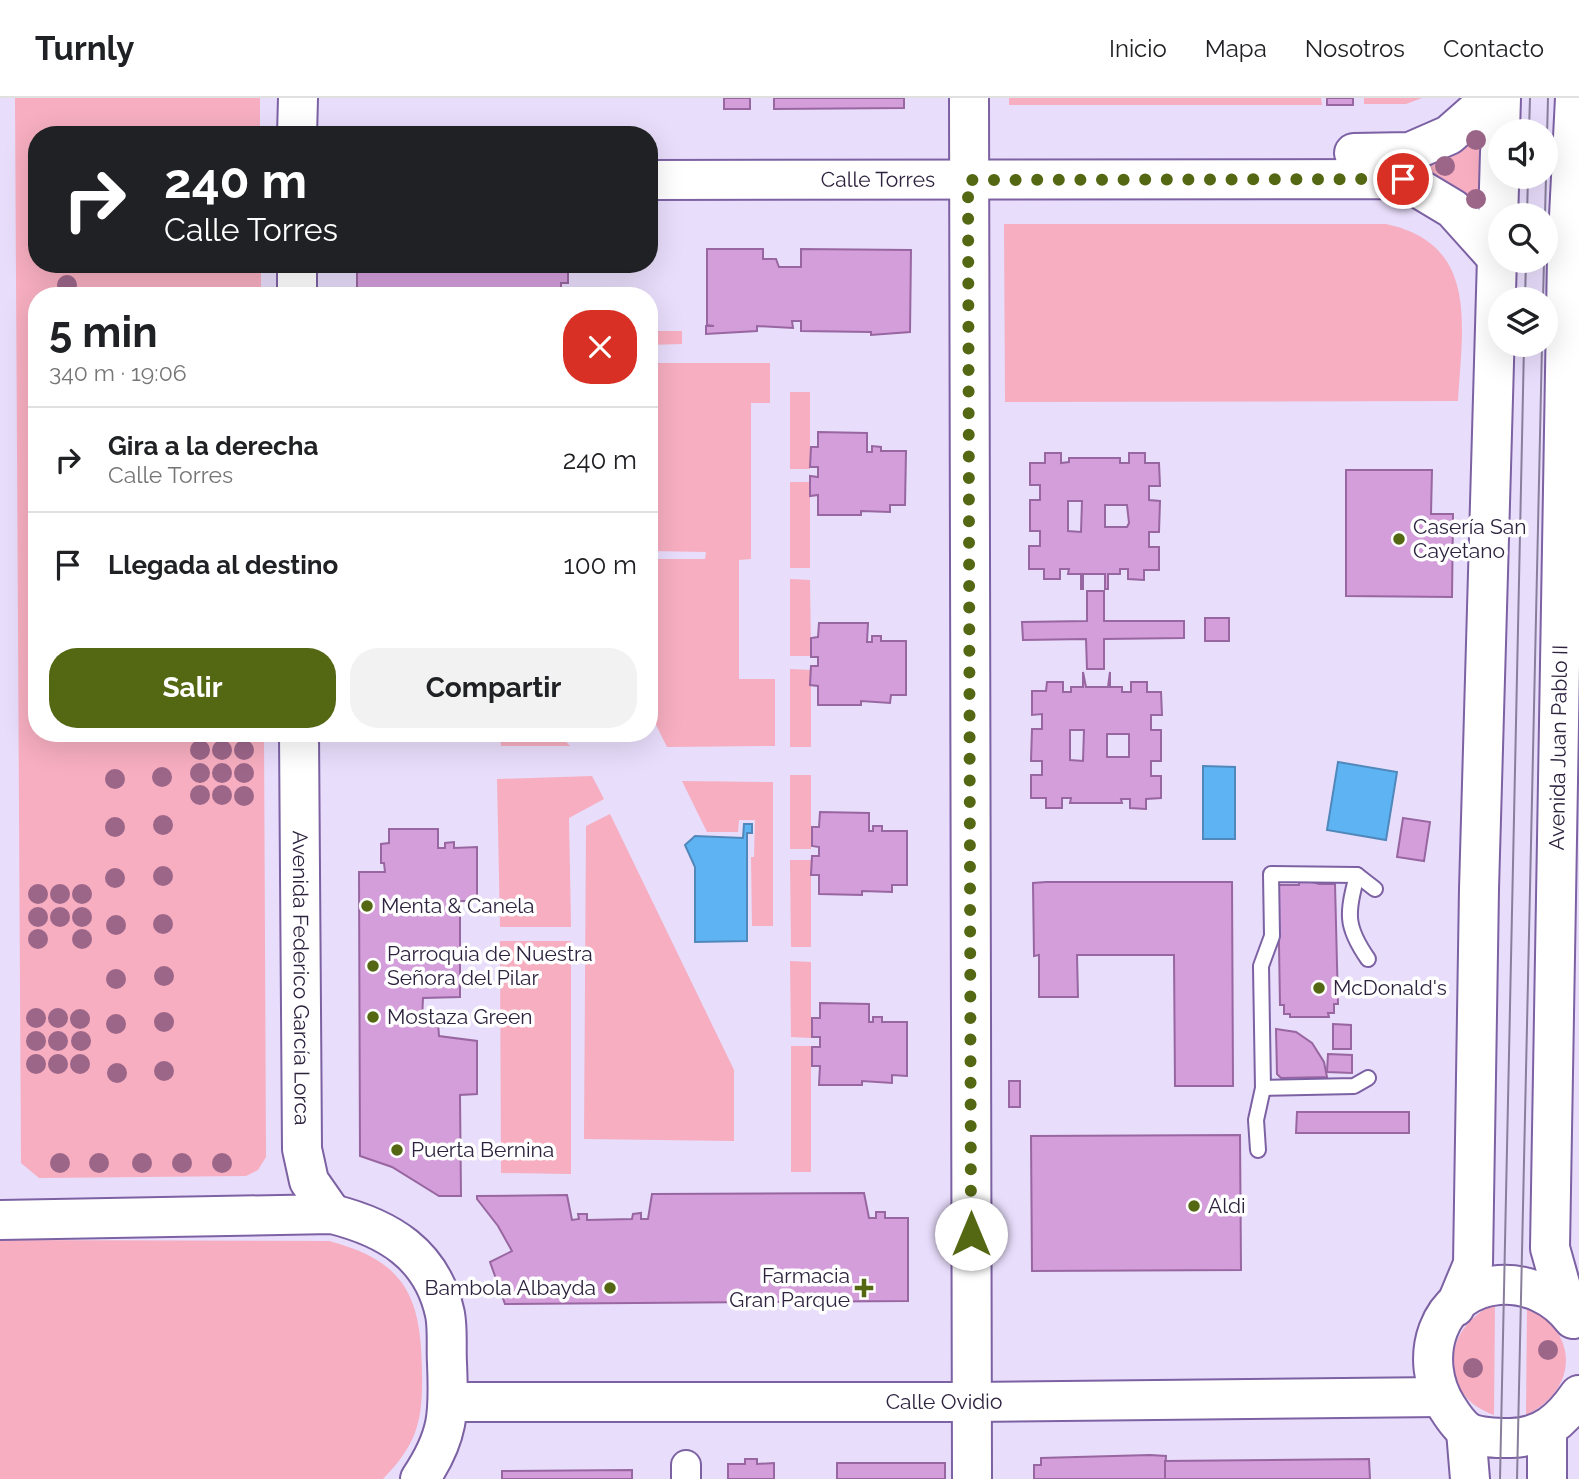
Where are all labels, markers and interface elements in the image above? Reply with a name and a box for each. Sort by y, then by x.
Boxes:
text: Turnly [35,29,134,68]
text: Inicio [1109,34,1167,63]
text: Mapa [1205,34,1267,63]
text: Nosotros [1305,34,1405,63]
text: Contacto [1443,34,1544,63]
map controls [1488,119,1558,357]
button: sound [1488,119,1558,189]
pin [1373,149,1433,209]
text: 240 m [164,152,307,209]
icon: right [49,154,140,245]
icon: arrive [1384,160,1422,198]
street label: Calle Torres [821,167,935,192]
button: search [1488,203,1558,273]
text: Calle Torres [164,211,338,248]
button: layers [1488,287,1558,357]
text: 5 min [49,308,158,357]
button: close [563,310,637,384]
text: 340 m · 19:06 [49,359,187,386]
text: Gira a la derecha [108,431,318,461]
icon: right [49,441,87,479]
text: 240 m [563,445,637,475]
text: Calle Torres [108,461,233,488]
place label: Casería San Cayetano [1413,514,1527,563]
marker: Casería San Cayetano [1391,531,1407,547]
icon: arrive [49,546,87,584]
text: Llegada al destino [108,550,338,580]
text: 100 m [564,550,637,580]
street label: Avenida Juan Pablo II [1544,644,1572,851]
button: Salir [49,648,336,728]
button: Compartir [350,648,637,728]
street label: Avenida Federico García Lorca [288,830,315,1126]
place label: Menta & Canela [381,893,534,918]
marker: Menta & Canela [359,898,375,914]
place label: Parroquia de Nuestra Señora del Pilar [387,941,593,990]
marker: Parroquia de Nuestra Señora del Pilar [365,958,381,974]
place label: McDonald's [1333,975,1447,1000]
marker: McDonald's [1311,980,1327,996]
place label: Mostaza Green [387,1004,532,1029]
marker: Mostaza Green [365,1009,381,1025]
place label: Puerta Bernina [411,1137,554,1162]
marker: Puerta Bernina [389,1142,405,1158]
place label: Aldi [1208,1193,1246,1218]
position arrow [934,1197,1008,1271]
marker: Aldi [1186,1198,1202,1214]
place label: Farmacia Gran Parque [729,1263,850,1312]
place label: Bambola Albayda [424,1275,596,1300]
marker: Bambola Albayda [602,1280,618,1296]
marker: Farmacia Gran Parque [856,1280,872,1296]
street label: Calle Ovidio [886,1389,1002,1414]

